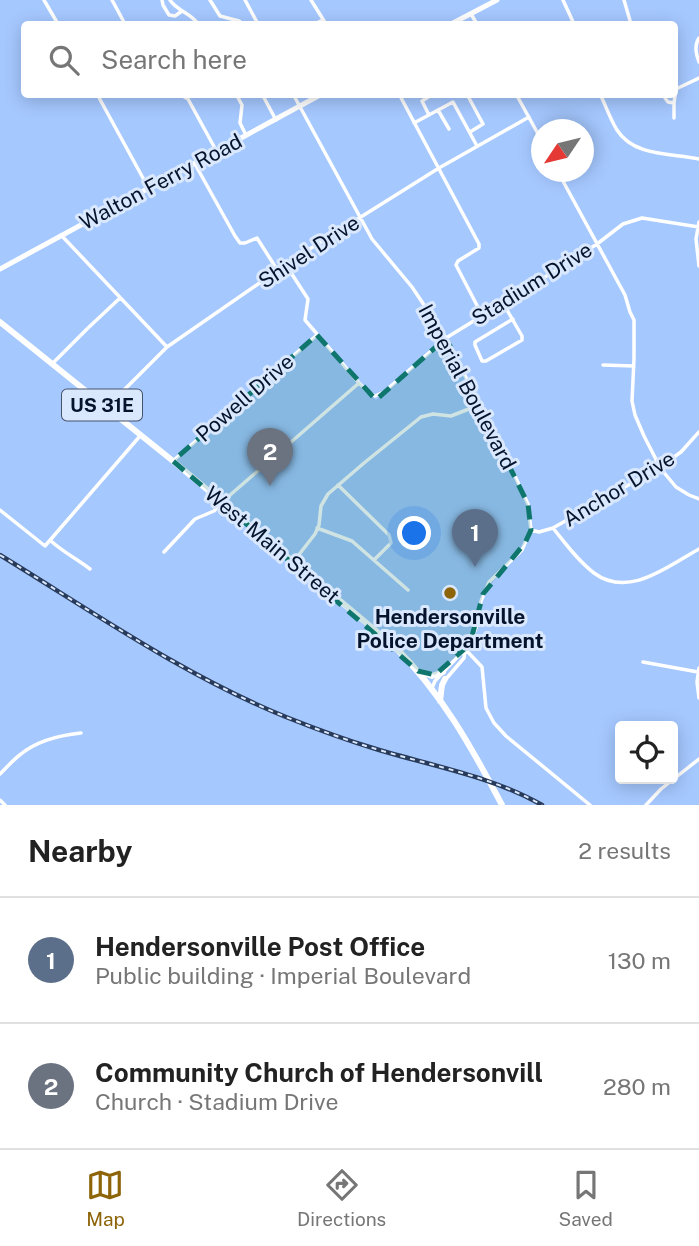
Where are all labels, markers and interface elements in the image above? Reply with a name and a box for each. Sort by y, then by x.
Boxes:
search box [21,21,678,98]
icon: search [45,41,83,79]
text: Search here [101,44,247,75]
north arrow [531,119,594,182]
street label: Walton Ferry Road [75,128,246,235]
street label: Shivel Drive [254,210,364,293]
street label: Stadium Drive [467,237,596,330]
street label: Imperial Boulevard [413,300,522,474]
street label: Powell Drive [191,349,298,447]
road number: US 31E [62,390,142,420]
pin: 2 [247,428,293,486]
street label: Anchor Drive [558,445,679,532]
street label: West Main Street [200,481,345,608]
pin: 1 [452,509,498,567]
your location [397,516,431,550]
marker: Hendersonville Police Department [442,585,458,601]
place label: Hendersonville Police Department [357,604,543,653]
map controls [615,721,678,784]
button: locate [615,721,678,784]
text: Nearby [28,833,132,869]
text: 2 results [578,837,671,864]
text: Hendersonville Post Office [95,931,425,962]
text: 1 [46,947,56,974]
text: 130 m [608,947,671,974]
text: Public building · Imperial Boulevard [95,962,471,989]
text: Community Church of Hendersonvill [95,1057,543,1088]
text: 2 [44,1073,58,1100]
text: 280 m [603,1073,671,1100]
text: Church · Stadium Drive [95,1088,338,1115]
tab: Map [86,1166,125,1230]
tab: Directions [297,1166,386,1230]
tab: Saved [559,1166,613,1230]

